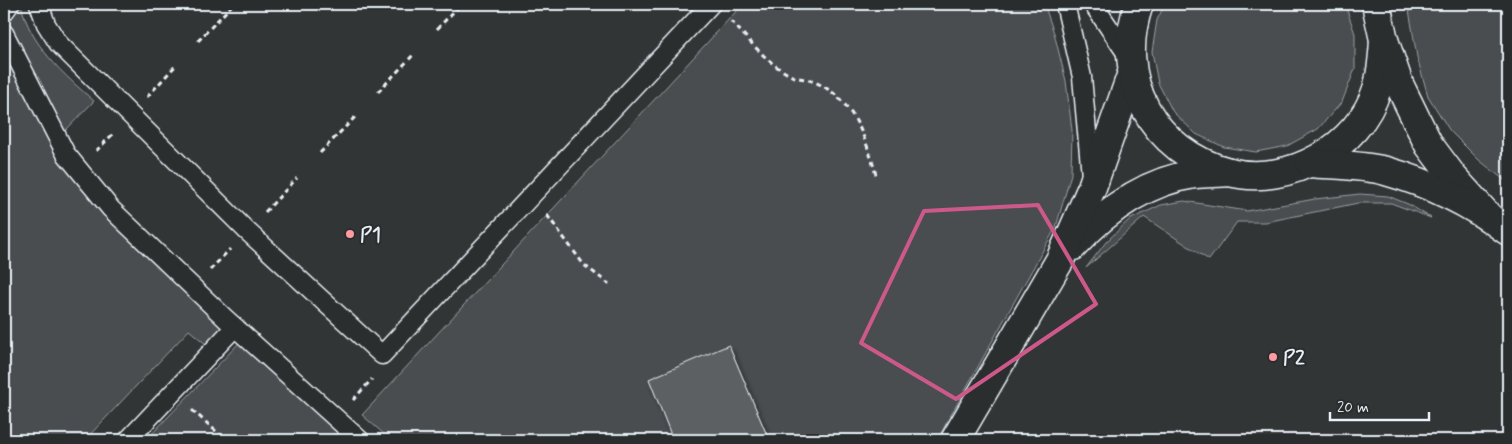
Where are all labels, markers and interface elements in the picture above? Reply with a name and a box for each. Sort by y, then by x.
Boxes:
place label: P1 [360,222,381,249]
marker: P1 [344,228,356,240]
place label: P2 [1283,345,1305,372]
marker: P2 [1267,351,1279,363]
scale bar [1330,389,1428,421]
text: 20 m [1337,398,1369,418]

